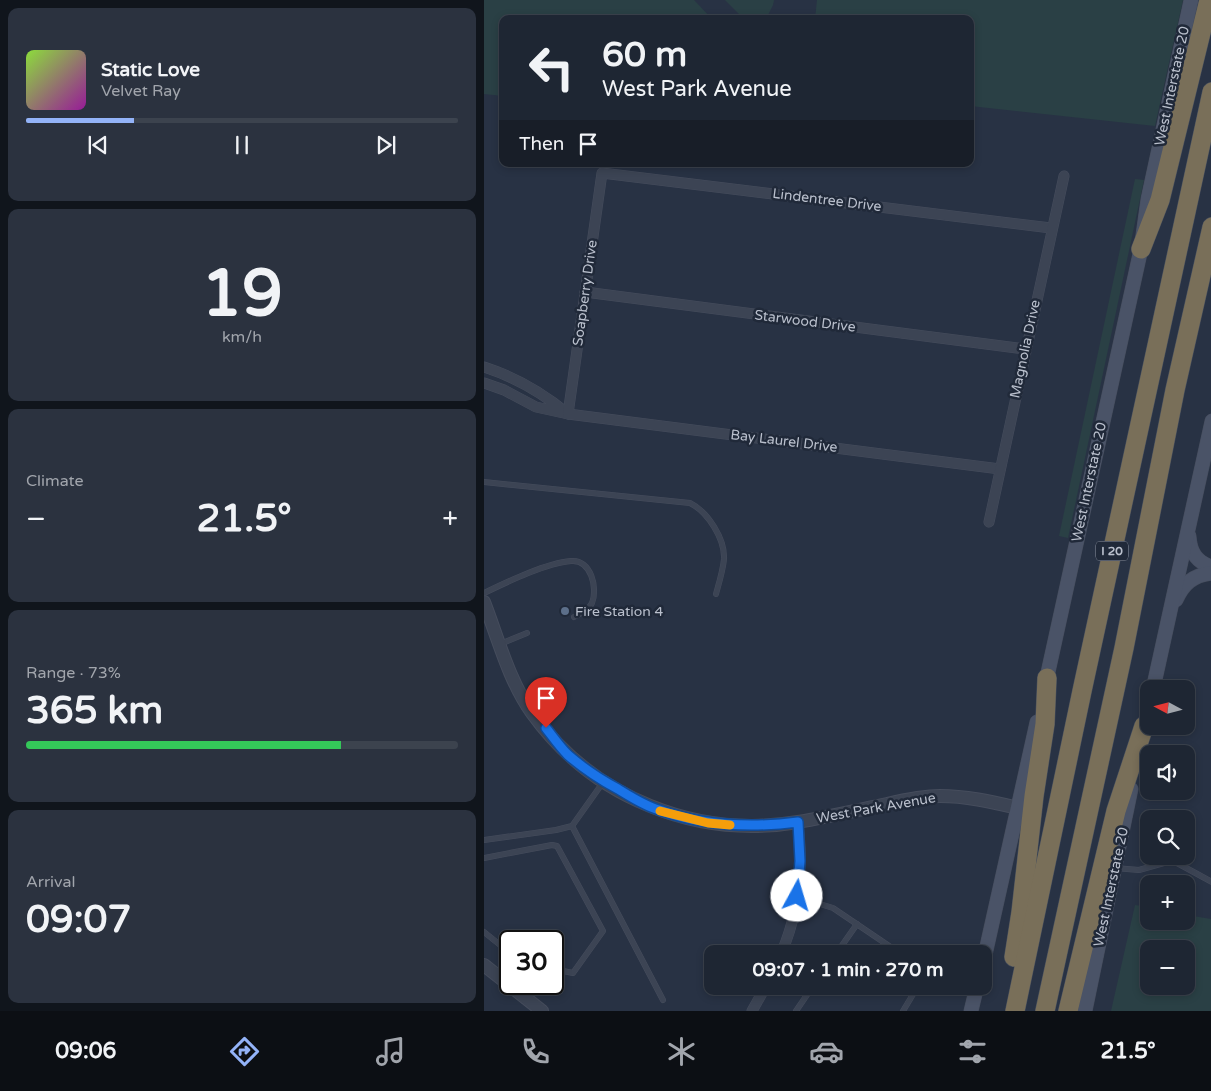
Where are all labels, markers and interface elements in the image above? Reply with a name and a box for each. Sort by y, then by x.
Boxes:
street label: West Interstate 20 [1151,24,1193,147]
text: 60 m [602,34,687,76]
icon: left [519,35,584,100]
text: Static Love [101,59,200,81]
text: West Park Avenue [602,76,792,102]
text: Velvet Ray [101,81,181,101]
icon: arrive [574,130,602,158]
icon: previous [84,131,112,159]
icon: pause [228,131,256,159]
icon: next [372,131,400,159]
text: Then [519,133,564,155]
street label: Lindentree Drive [772,185,883,215]
street label: Soapberry Drive [569,239,601,347]
text: 19 [201,255,283,334]
street label: Magnolia Drive [1006,298,1044,400]
street label: Starwood Drive [753,306,857,336]
text: km/h [222,327,262,347]
street label: West Interstate 20 [1068,420,1110,543]
street label: Bay Laurel Drive [730,426,839,456]
text: Climate [26,471,84,491]
text: 21.5° [197,496,292,542]
text: − [26,502,46,536]
text: + [442,502,458,536]
road number: I 20 [1096,542,1128,560]
place label: Fire Station 4 [575,603,663,620]
marker: Fire Station 4 [559,605,571,617]
text: Range · 73% [26,663,121,683]
pin [525,677,567,728]
north arrow [1140,680,1195,735]
map controls [1140,680,1195,995]
icon: arrive [532,684,560,712]
text: 365 km [26,688,163,734]
button: sound [1140,745,1195,800]
street label: West Park Avenue [815,789,937,827]
button: search [1140,810,1195,865]
street label: West Interstate 20 [1090,825,1132,948]
position arrow [770,869,822,921]
text: Arrival [26,872,75,892]
button: + [1140,875,1195,930]
text: 09:07 [26,897,131,943]
speed limit sign: 30 [499,930,564,995]
button: − [1140,940,1195,995]
text: 09:07 · 1 min · 270 m [752,959,944,981]
icon: directions [227,1034,262,1069]
icon: music [373,1034,408,1069]
icon: phone [518,1034,553,1069]
icon: climate [664,1034,699,1069]
icon: car [809,1034,844,1069]
icon: filters [955,1034,990,1069]
text: 09:06 [55,1038,116,1064]
text: 21.5° [1101,1038,1156,1064]

